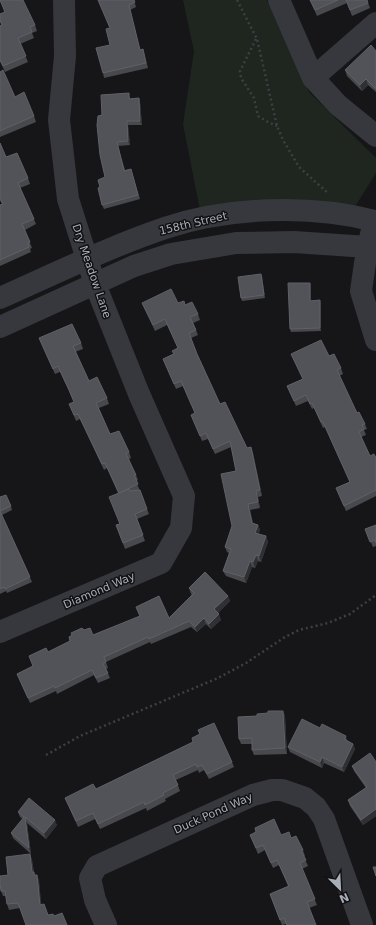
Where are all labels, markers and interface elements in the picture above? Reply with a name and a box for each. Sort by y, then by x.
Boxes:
street label: 158th Street [158,209,229,238]
street label: Dry Meadow Lane [69,222,114,320]
street label: Diamond Way [61,569,137,611]
street label: Duck Pond Way [172,790,255,837]
north arrow [320,869,360,909]
text: N [337,890,351,905]

